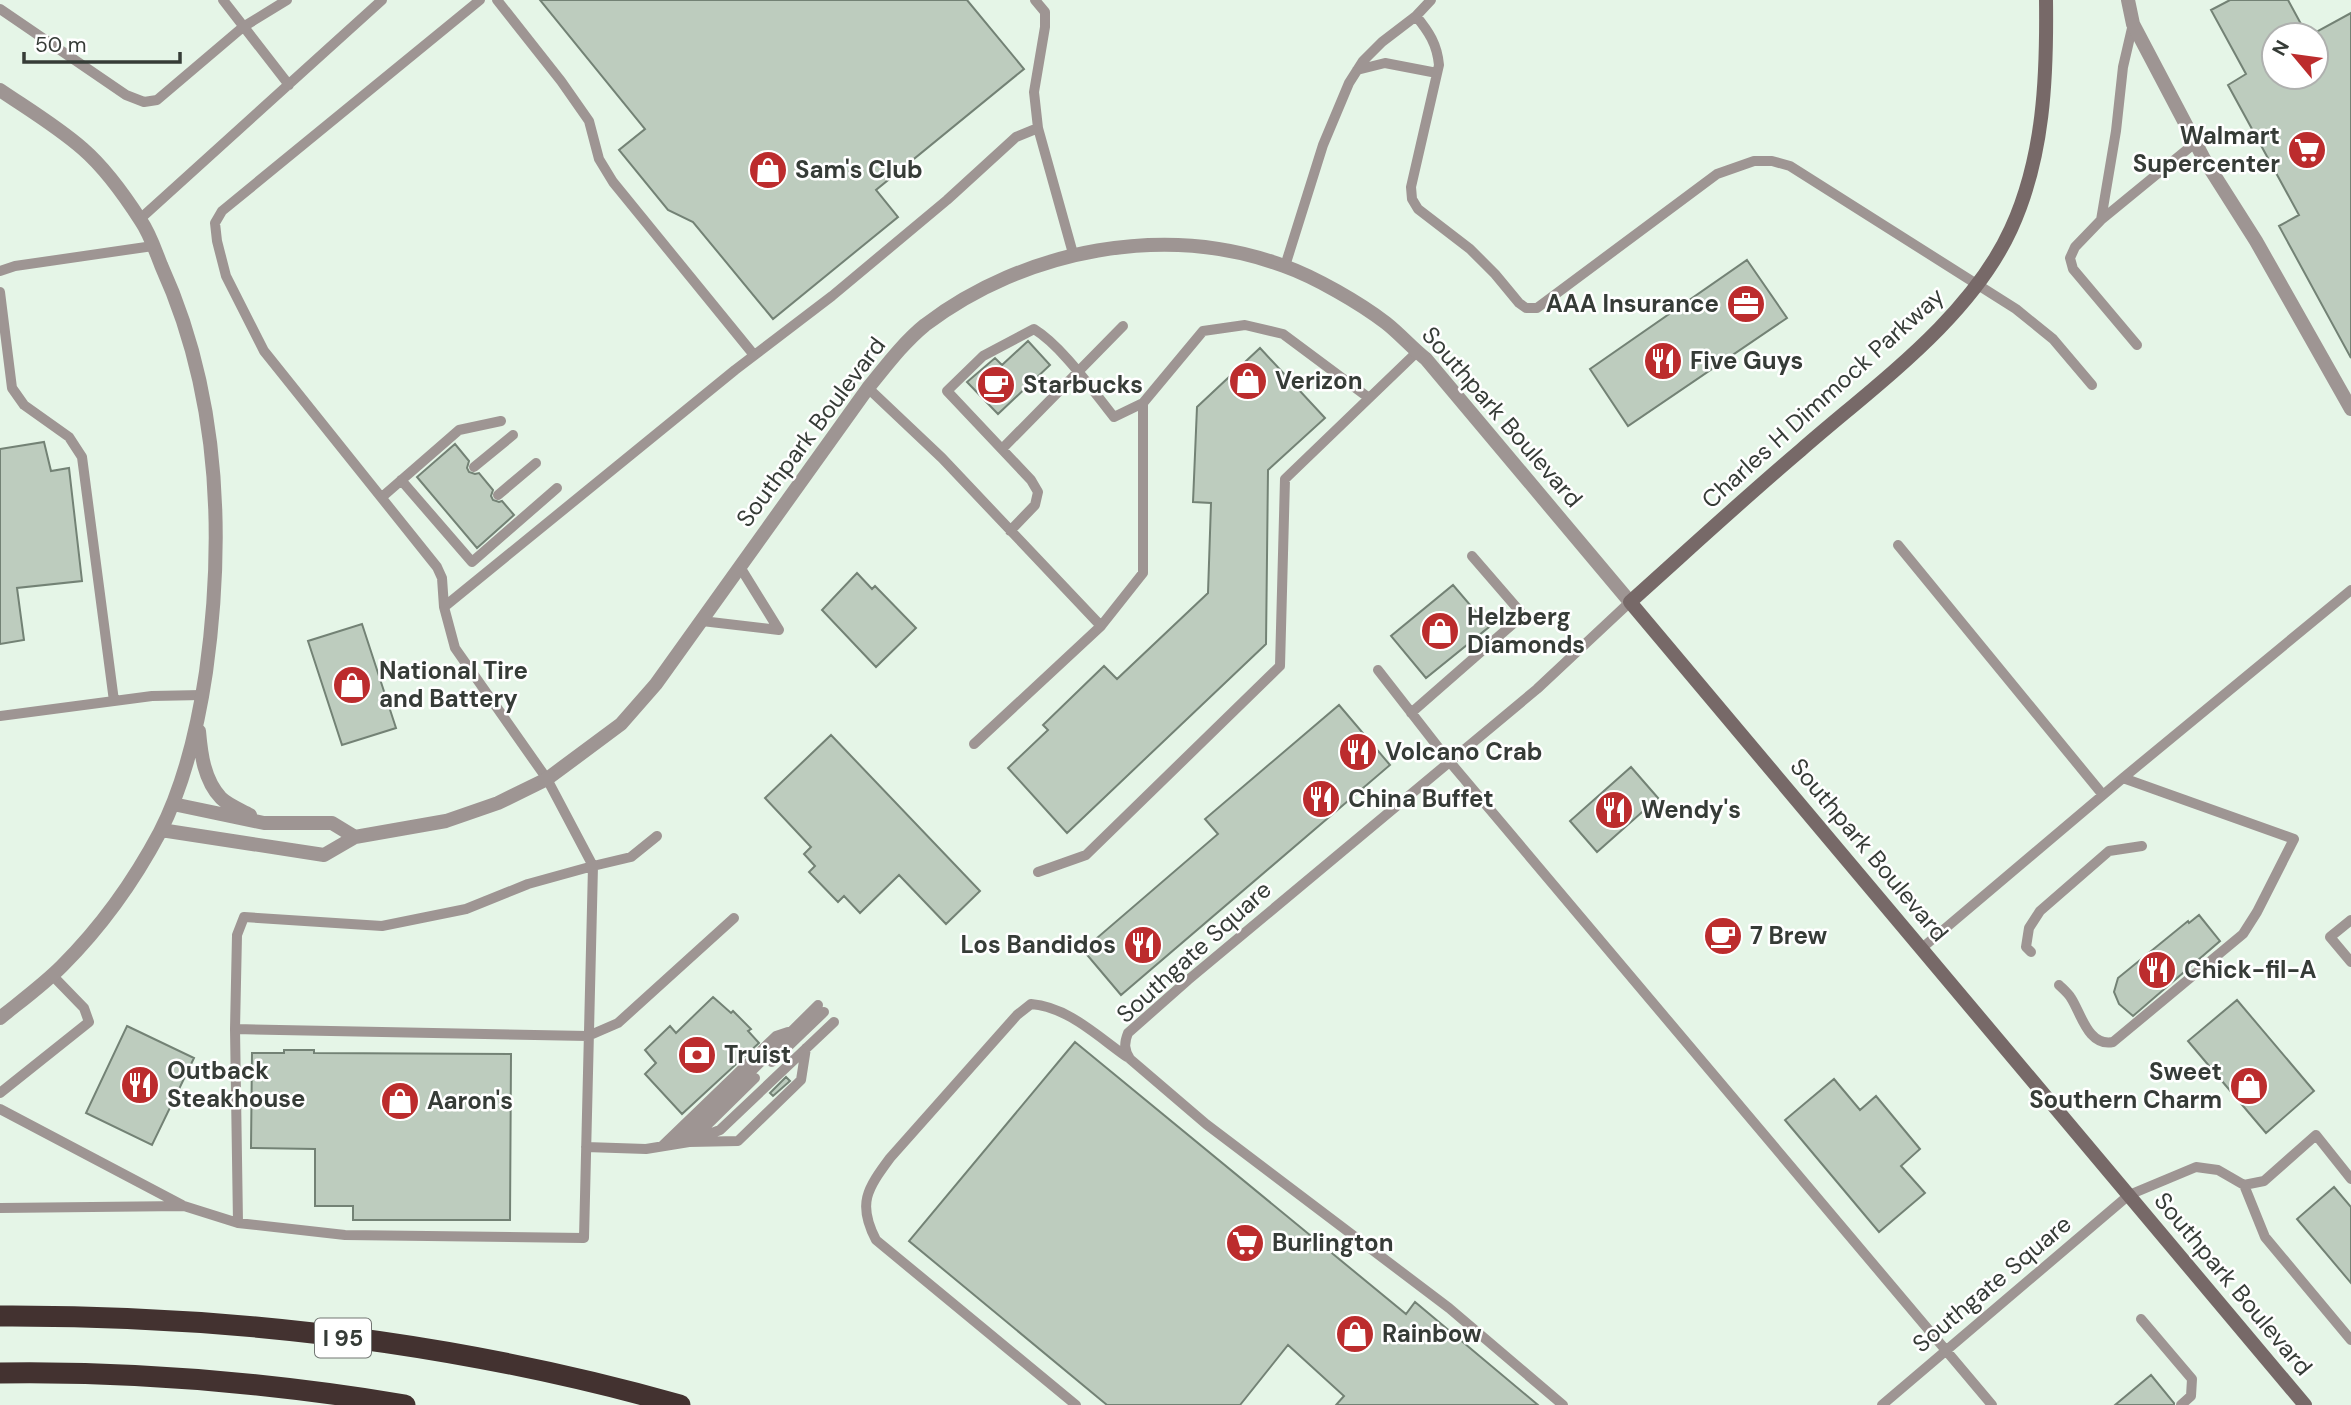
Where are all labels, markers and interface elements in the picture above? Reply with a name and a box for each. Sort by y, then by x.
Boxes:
scale bar [24,21,180,65]
north arrow [2260,21,2330,91]
text: 50 m [35,31,86,59]
text: N [2266,36,2295,60]
place label: Walmart Supercenter [2133,120,2280,179]
supermarket icon: Walmart Supercenter [2286,129,2328,171]
shop icon: Sam's Club [747,149,789,191]
place label: Sam's Club [795,154,923,185]
street label: Charles H Dimmock Parkway [1695,280,1950,515]
office icon: AAA Insurance [1725,283,1767,325]
place label: AAA Insurance [1546,288,1719,319]
street label: Southpark Boulevard [1415,320,1590,514]
street label: Southpark Boulevard [729,330,892,533]
restaurant icon: Five Guys [1642,340,1684,382]
place label: Five Guys [1690,345,1803,376]
shop icon: Verizon [1227,360,1269,402]
cafe icon: Starbucks [975,364,1017,406]
place label: Verizon [1275,365,1363,396]
place label: Starbucks [1023,369,1143,400]
place label: Helzberg Diamonds [1467,601,1585,660]
shop icon: Helzberg Diamonds [1419,610,1461,652]
place label: National Tire and Battery [379,655,528,714]
shop icon: National Tire and Battery [331,664,373,706]
restaurant icon: Volcano Crab [1337,731,1379,773]
place label: Volcano Crab [1385,736,1543,767]
street label: Southpark Boulevard [1784,752,1955,948]
restaurant icon: China Buffet [1300,778,1342,820]
place label: China Buffet [1348,783,1494,814]
restaurant icon: Wendy's [1593,789,1635,831]
place label: Wendy's [1641,794,1741,825]
street label: Southgate Square [1110,874,1278,1029]
cafe icon: 7 Brew [1702,915,1744,957]
place label: 7 Brew [1750,920,1827,951]
restaurant icon: Los Bandidos [1122,924,1164,966]
place label: Los Bandidos [960,929,1116,960]
restaurant icon: Chick-fil-A [2136,949,2178,991]
place label: Chick-fil-A [2184,954,2317,985]
bank icon: Truist [676,1034,718,1076]
place label: Truist [724,1039,791,1070]
place label: Outback Steakhouse [167,1055,305,1114]
place label: Sweet Southern Charm [2029,1056,2222,1115]
restaurant icon: Outback Steakhouse [119,1064,161,1106]
shop icon: Sweet Southern Charm [2228,1065,2270,1107]
shop icon: Aaron's [379,1080,421,1122]
place label: Aaron's [427,1085,513,1116]
street label: Southpark Boulevard [2148,1186,2319,1382]
street label: Southgate Square [1906,1208,2078,1359]
supermarket icon: Burlington [1224,1222,1266,1264]
place label: Burlington [1272,1227,1394,1258]
shop icon: Rainbow [1334,1313,1376,1355]
road number: I 95 [315,1318,371,1358]
place label: Rainbow [1382,1318,1482,1349]

